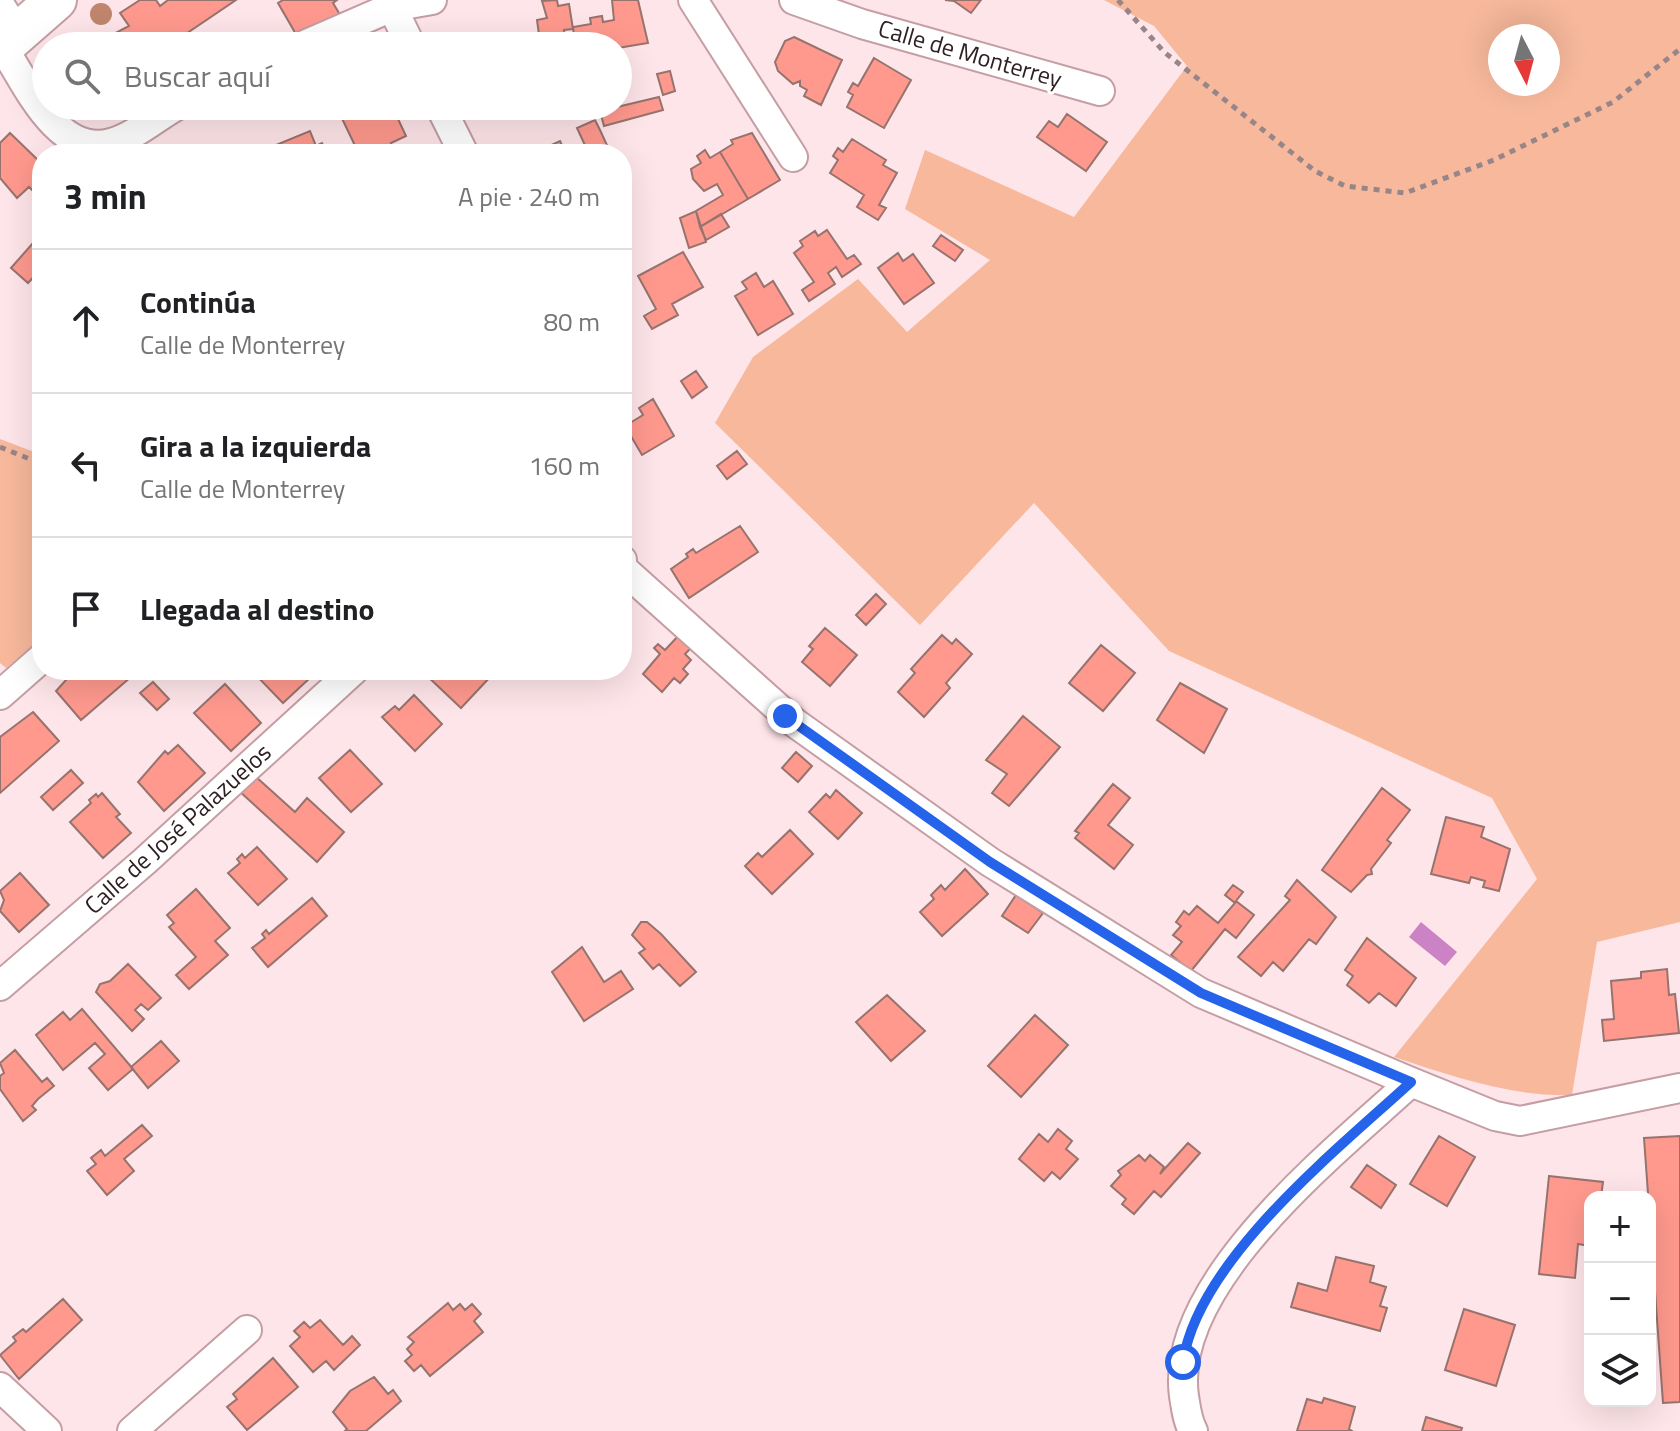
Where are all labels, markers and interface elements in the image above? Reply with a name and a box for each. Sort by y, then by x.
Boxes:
street label: Calle de Monterrey [874,10,1067,97]
north arrow [1488,24,1560,96]
search box [32,32,632,120]
text: Buscar aquí [124,53,271,99]
icon: search [60,54,104,98]
text: 3 min [64,170,147,222]
text: A pie · 240 m [458,177,600,216]
text: Continúa [140,279,256,325]
icon: ahead [64,299,108,343]
text: 80 m [543,302,600,341]
text: Calle de Monterrey [140,325,345,364]
text: Gira a la izquierda [140,423,371,469]
icon: left [64,443,108,487]
text: 160 m [529,446,600,485]
text: Calle de Monterrey [140,469,345,508]
text: Llegada al destino [140,586,374,632]
icon: arrive [64,587,108,631]
route end [767,698,803,734]
street label: Calle de José Palazuelos [76,734,279,922]
map controls [1584,1191,1656,1407]
button: + [1584,1191,1656,1263]
button: − [1584,1263,1656,1335]
button: layers [1584,1335,1656,1407]
route start [1165,1344,1201,1380]

